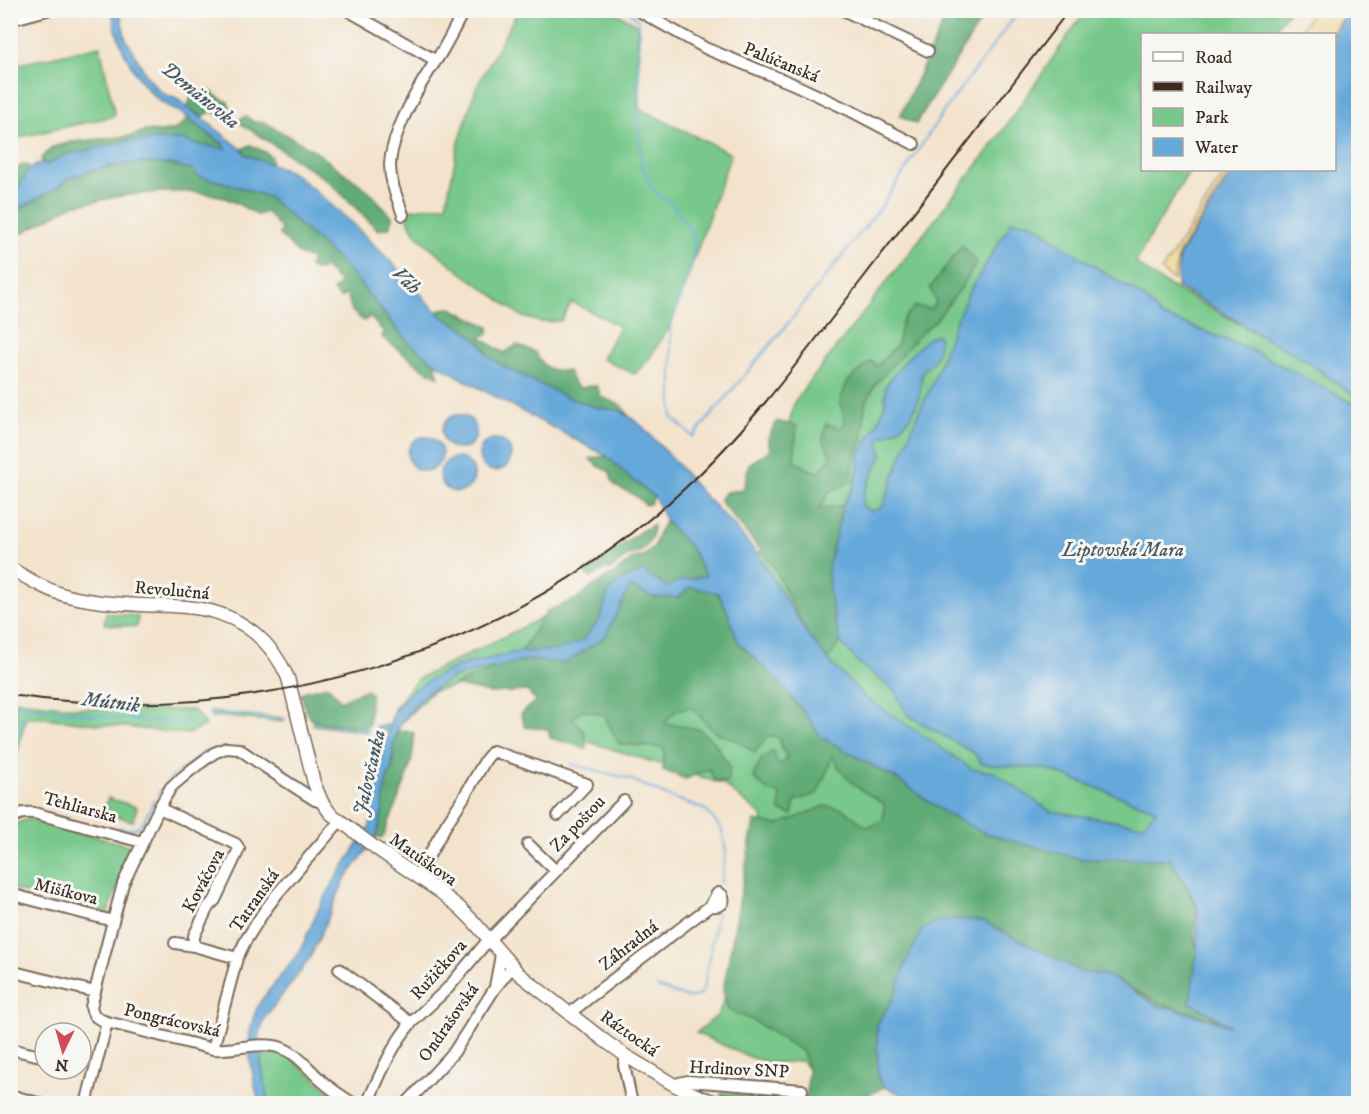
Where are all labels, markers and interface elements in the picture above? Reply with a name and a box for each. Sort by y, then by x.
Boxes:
legend [1141,33,1336,171]
street label: Palúčanská [740,38,822,88]
text: Road [1195,47,1232,69]
water label: Demänovka [156,57,244,135]
text: Railway [1195,77,1253,99]
text: Park [1195,107,1229,129]
text: Water [1194,137,1238,159]
water label: Váh [386,262,426,300]
water label: Liptovská Mara [1061,538,1184,563]
street label: Revolučná [134,577,211,605]
water label: Mútnik [79,687,142,719]
water label: Jalovčanka [348,728,392,818]
street label: Tehliarska [41,788,120,829]
street label: Za poštou [546,791,610,857]
street label: Matúškova [385,829,461,891]
street label: Kováčova [178,845,230,917]
street label: Tatranská [225,865,285,937]
street label: Mišíkova [32,873,100,911]
street label: Záhradná [595,916,663,976]
street label: Ružičkova [406,935,472,1005]
street label: Ondrašovská [414,979,484,1066]
street label: Pongrácovská [122,999,223,1043]
street label: Ráztocká [596,1006,663,1062]
north arrow [33,1021,93,1081]
text: N [54,1054,69,1075]
street label: Hrdinov SNP [689,1056,789,1084]

